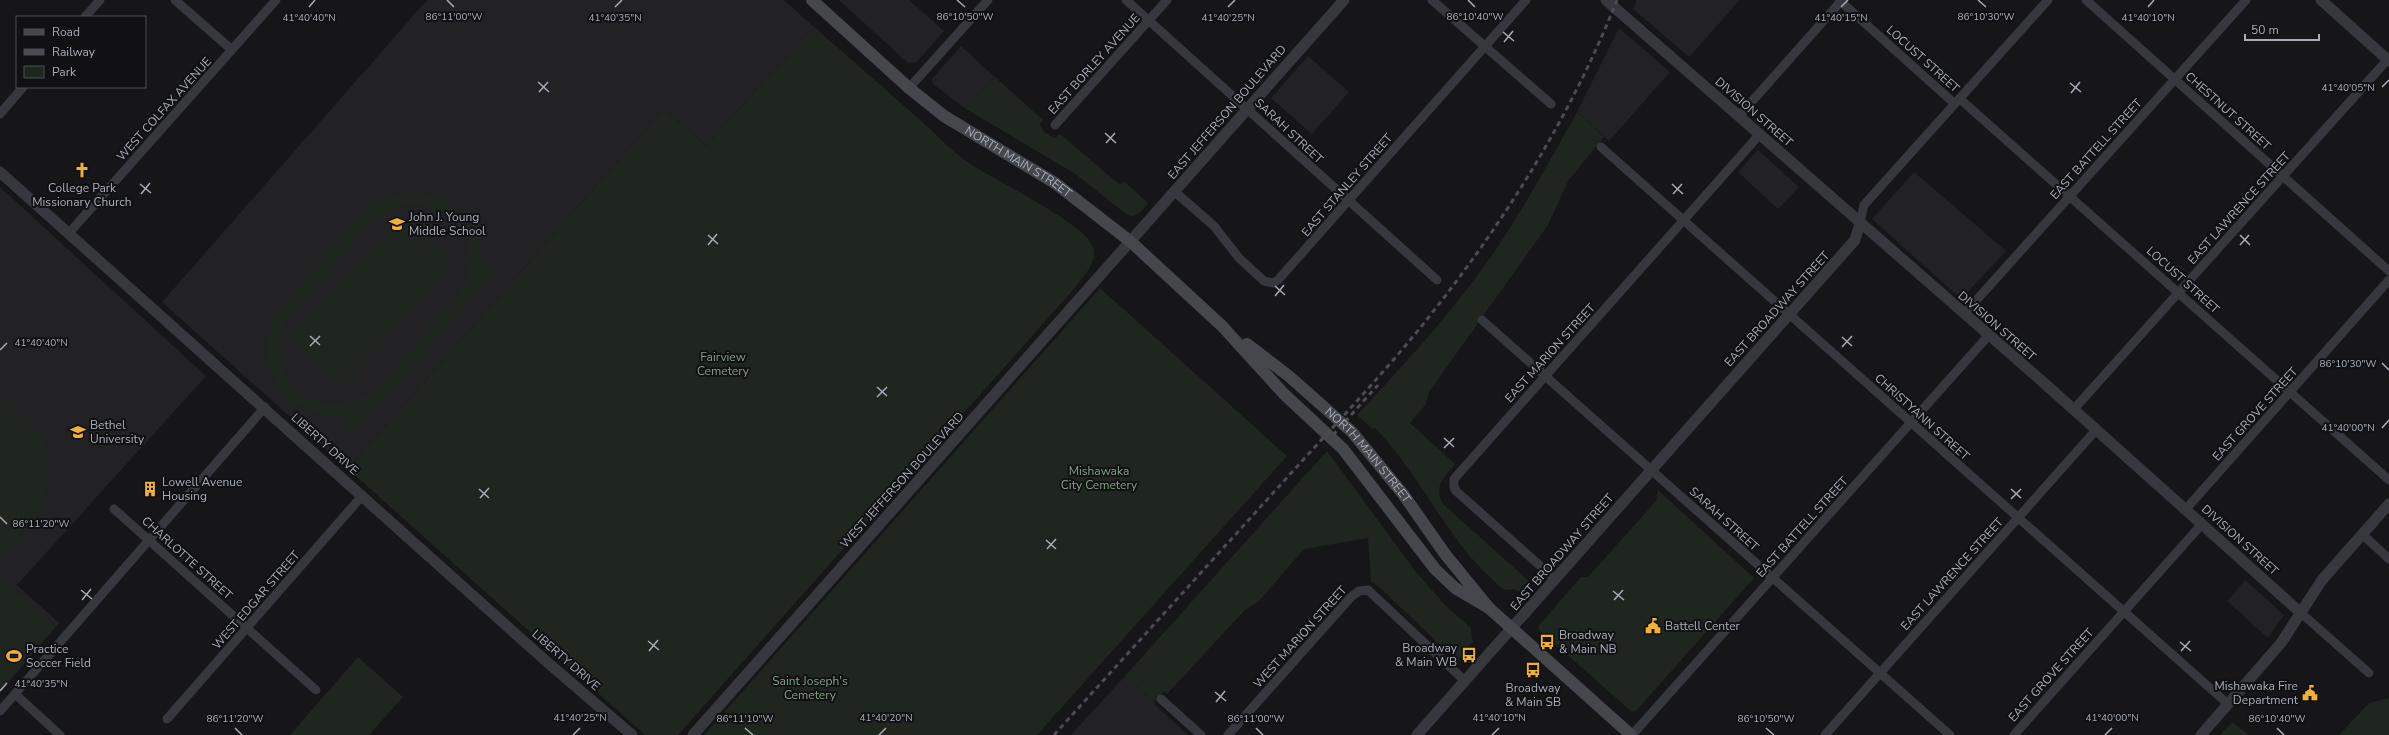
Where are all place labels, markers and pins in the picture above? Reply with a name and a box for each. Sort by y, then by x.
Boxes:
church icon: College Park Missionary Church [73,161,91,179]
place label: College Park Missionary Church [32,180,132,210]
place label: John J. Young Middle School [408,209,486,239]
school or university icon: John J. Young Middle School [388,215,406,233]
place label: Bethel University [90,417,145,447]
school or university icon: Bethel University [69,423,87,441]
place label: Lowell Avenue Housing [162,474,242,504]
building icon: Lowell Avenue Housing [141,480,159,498]
public building icon: Battell Center [1644,617,1662,635]
place label: Battell Center [1665,618,1741,634]
place label: Broadway & Main NB [1559,627,1617,657]
bus stop icon: Broadway & Main NB [1538,633,1556,651]
place label: Broadway & Main WB [1395,640,1458,670]
place label: Practice Soccer Field [26,641,91,671]
bus stop icon: Broadway & Main WB [1460,646,1478,664]
sports icon: Practice Soccer Field [5,647,23,665]
bus stop icon: Broadway & Main SB [1524,661,1542,679]
place label: Mishawaka Fire Department [2214,678,2299,708]
place label: Broadway & Main SB [1505,680,1561,710]
public building icon: Mishawaka Fire Department [2301,684,2319,702]

